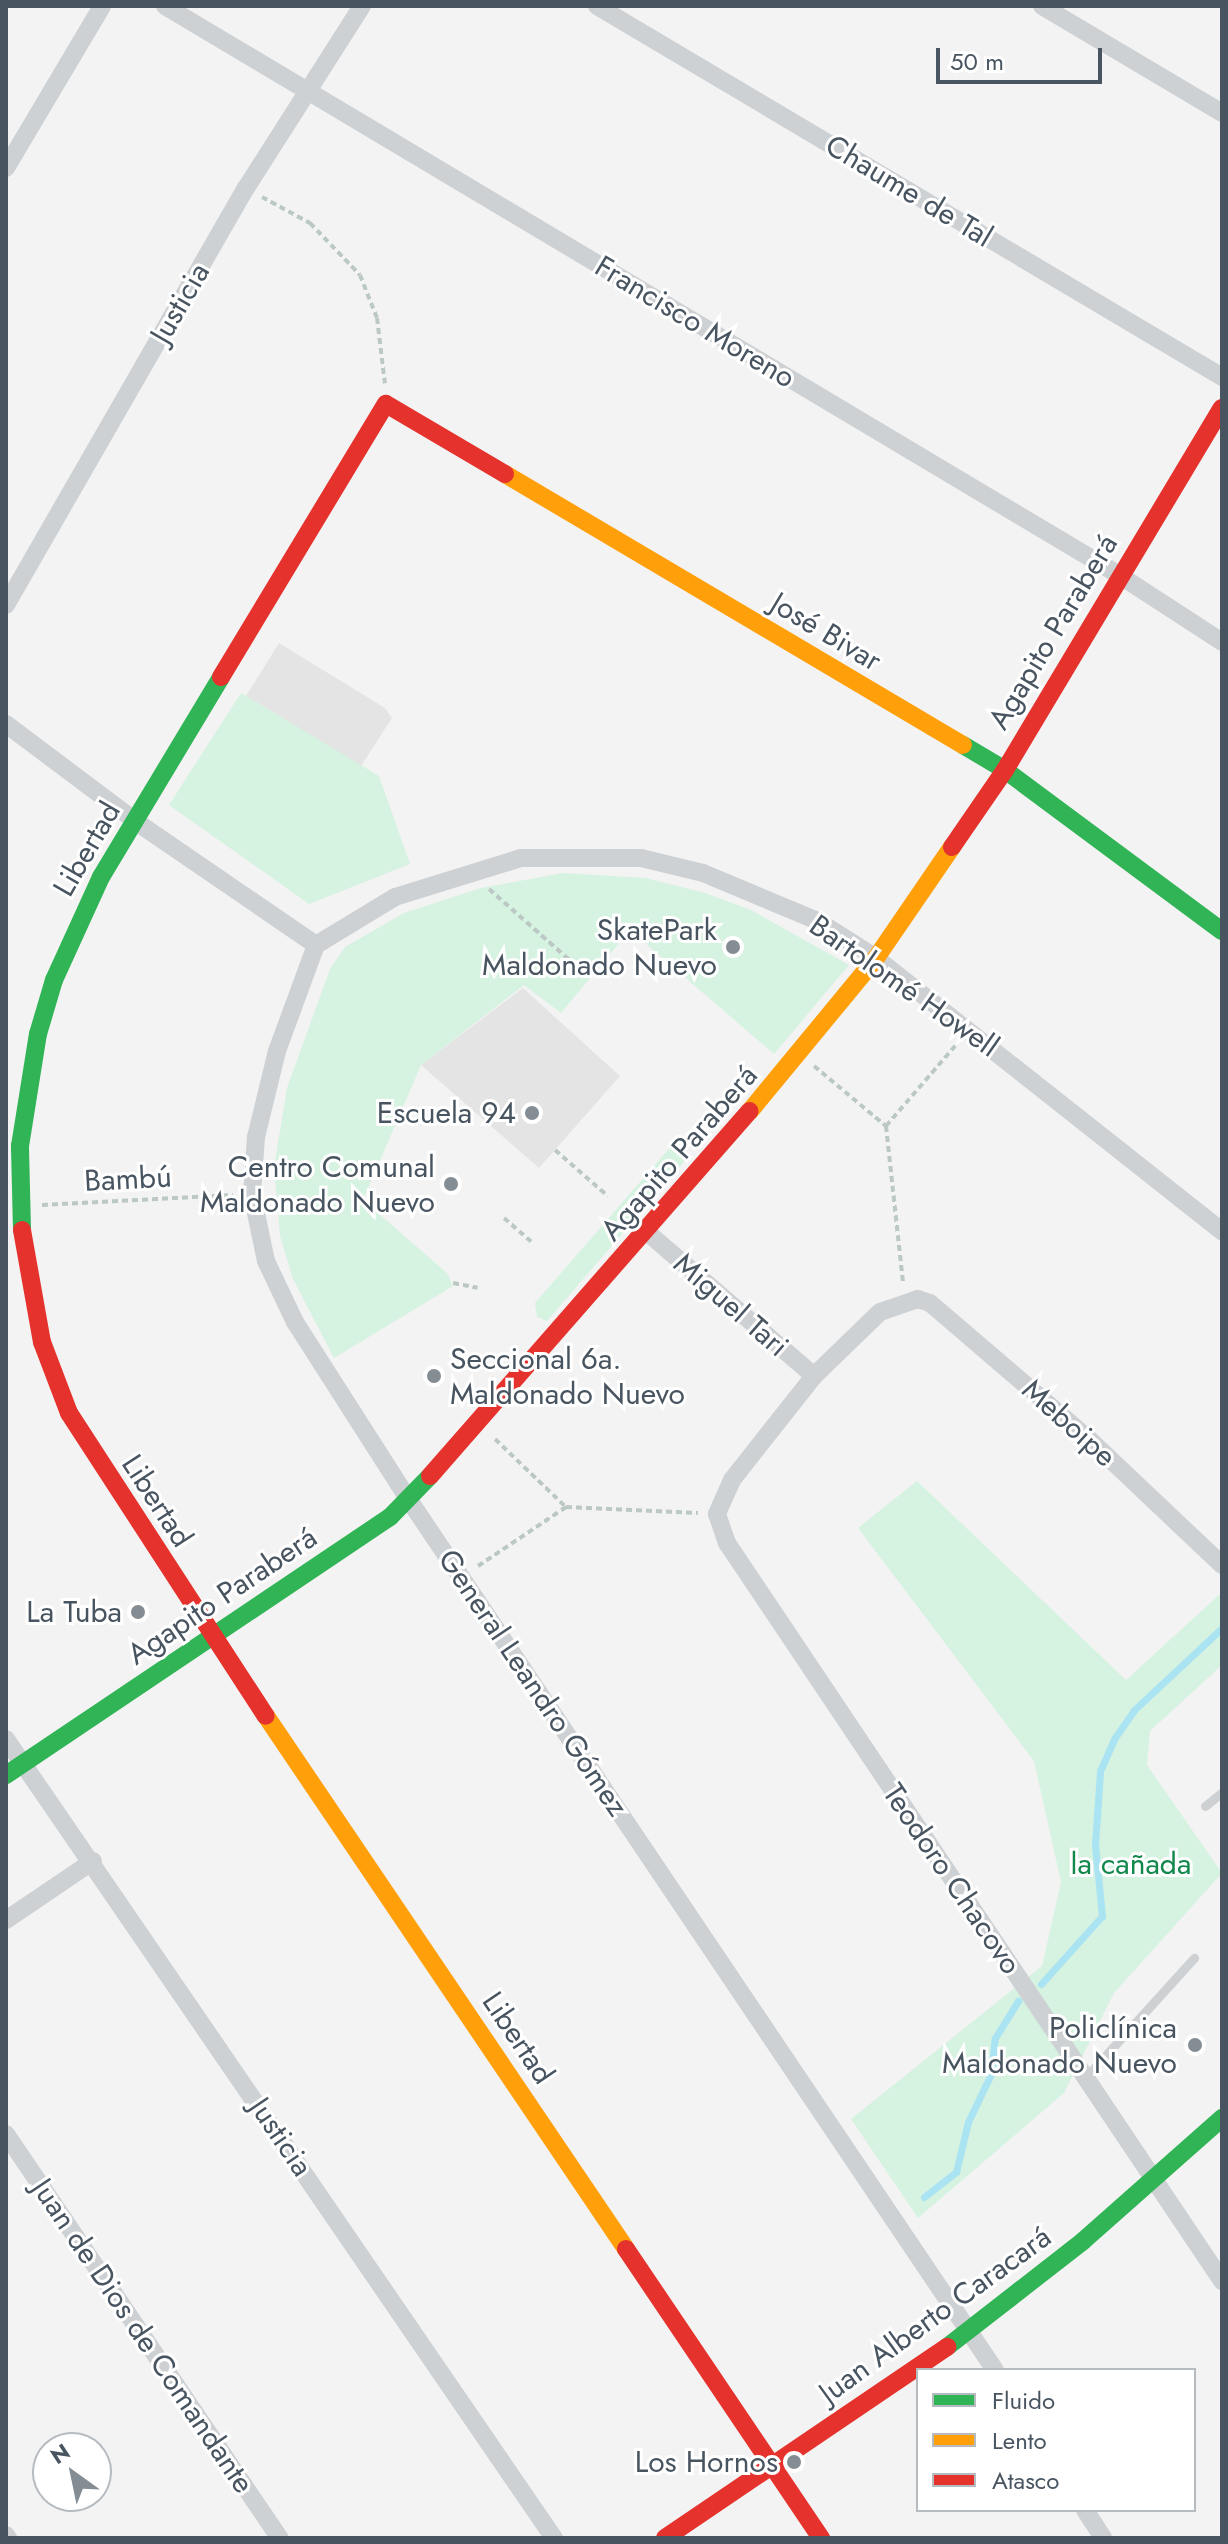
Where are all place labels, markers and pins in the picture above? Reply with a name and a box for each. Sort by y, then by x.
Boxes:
place label: SkatePark Maldonado Nuevo [482,912,717,982]
marker: SkatePark Maldonado Nuevo [724,938,742,956]
place label: Escuela 94 [377,1095,516,1131]
marker: Escuela 94 [523,1104,541,1122]
place label: Centro Comunal Maldonado Nuevo [200,1149,435,1220]
marker: Centro Comunal Maldonado Nuevo [442,1175,460,1193]
place label: Seccional 6a. Maldonado Nuevo [450,1341,685,1412]
marker: Seccional 6a. Maldonado Nuevo [425,1367,443,1385]
place label: La Tuba [26,1594,122,1630]
marker: La Tuba [129,1603,147,1621]
place label: Policlínica Maldonado Nuevo [942,2010,1177,2080]
marker: Policlínica Maldonado Nuevo [1184,2034,1206,2056]
place label: Los Hornos [635,2444,778,2480]
marker: Los Hornos [785,2453,803,2471]

